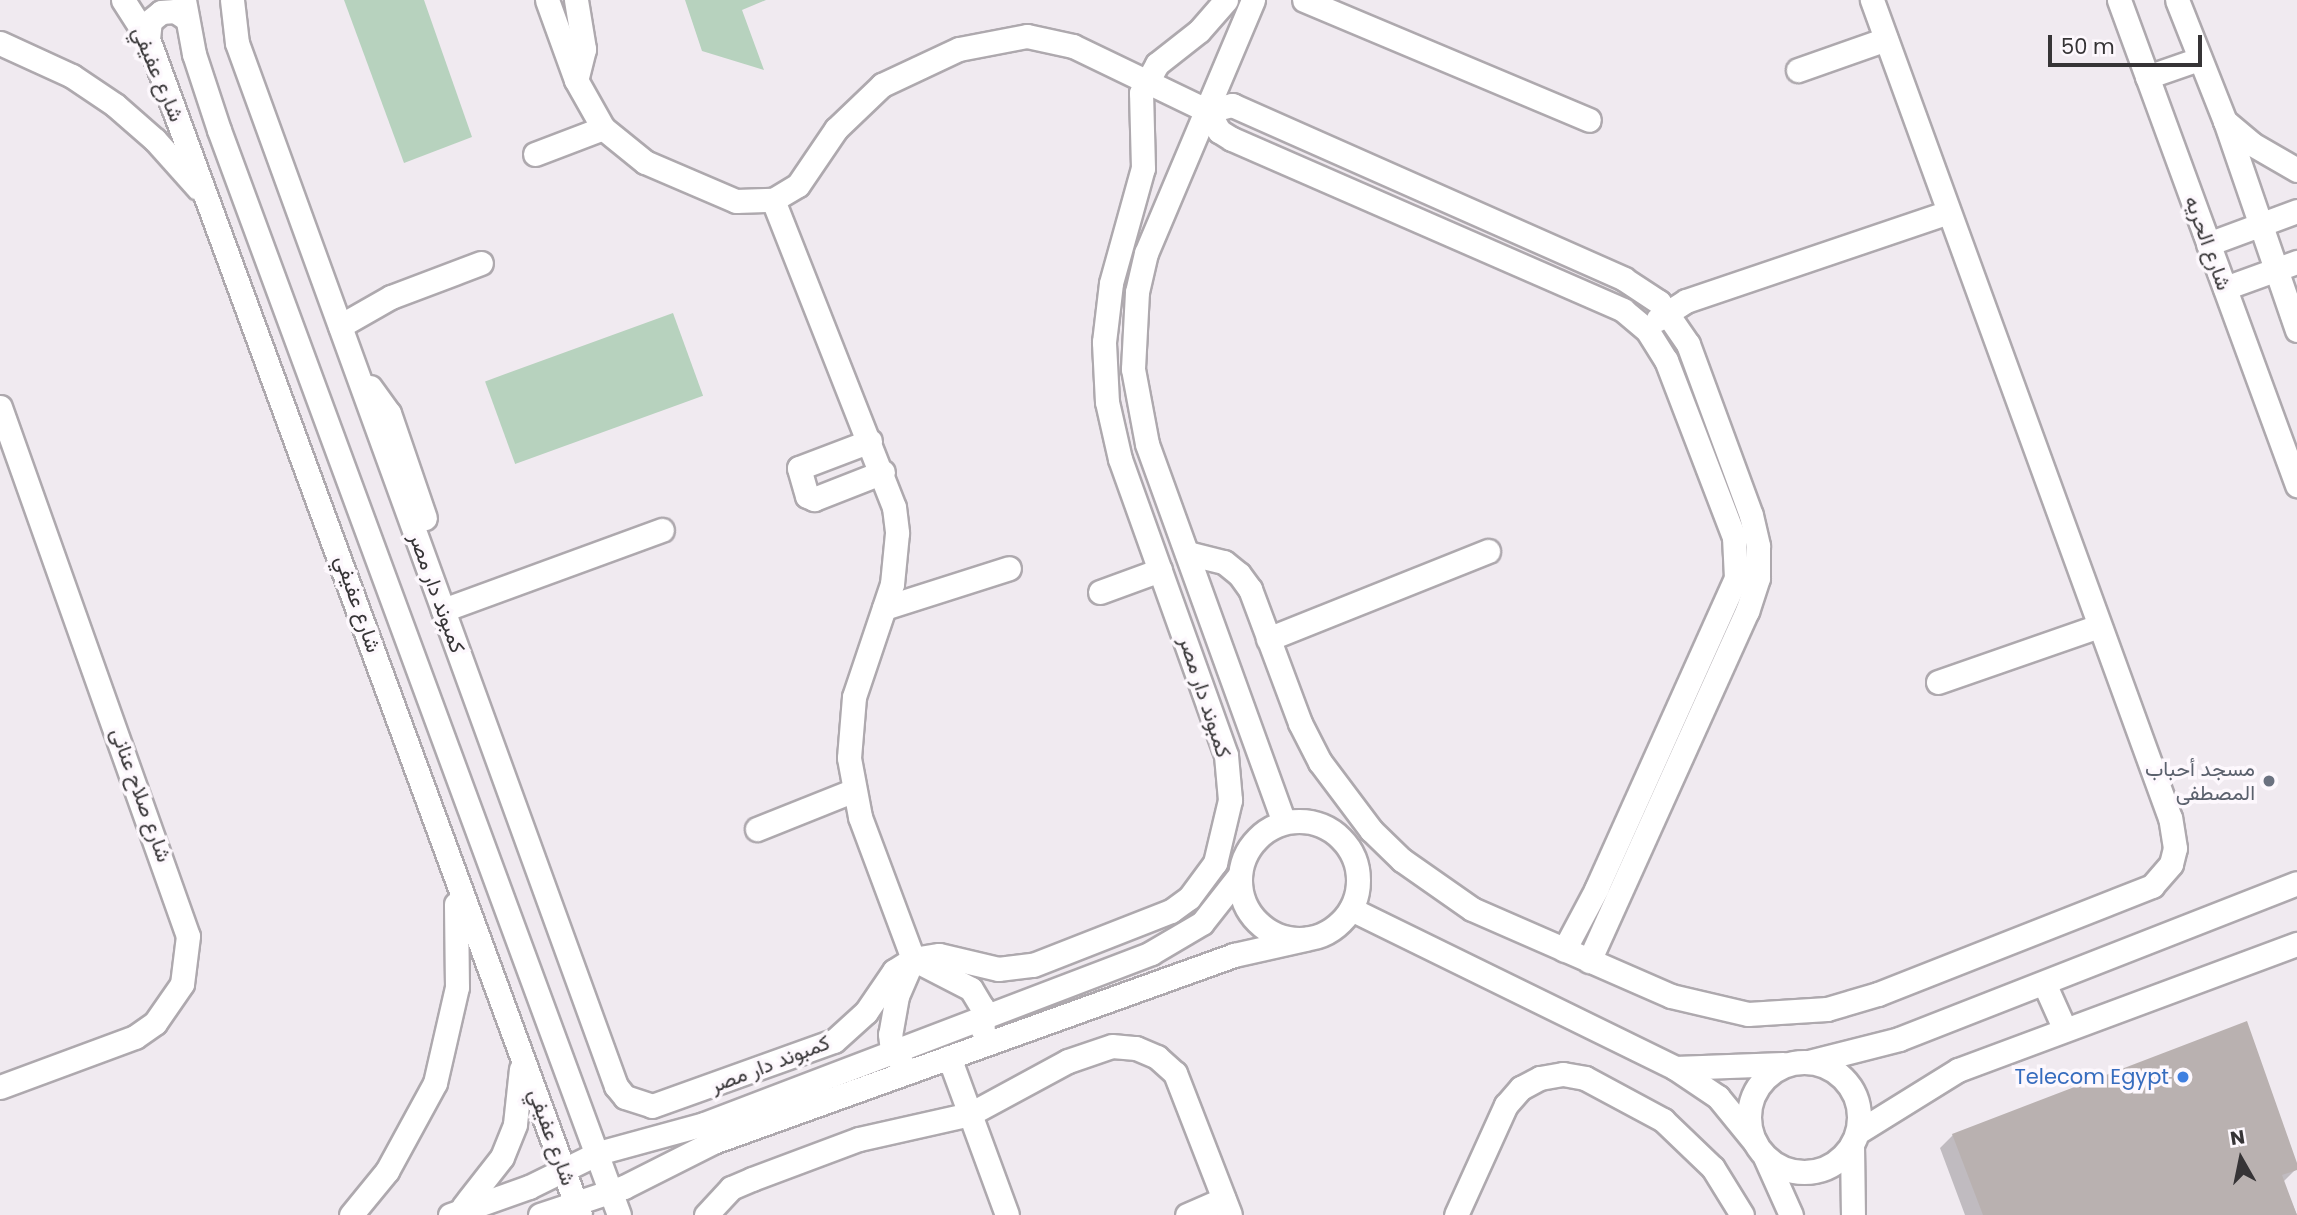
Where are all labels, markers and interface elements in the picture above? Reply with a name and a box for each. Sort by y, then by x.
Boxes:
scale bar [2052,21,2206,65]
street label: شارع عفيفي [127,23,189,125]
text: 50 m [2061,32,2115,61]
street label: شارع الحريه [2179,192,2237,294]
street label: كمبوند دار مصر [404,530,470,656]
street label: شارع عفيفي [330,552,386,656]
street label: كمبوند دار مصر [1174,633,1236,761]
street label: شارع صلاح عنانى [105,725,177,865]
place label: مسجد أحباب المصطفى [2145,756,2255,806]
marker: مسجد أحباب المصطفى [2261,773,2277,789]
street label: كمبوند دار مصر [707,1030,833,1098]
place label: Telecom Egypt [2014,1064,2169,1090]
marker: Telecom Egypt [2175,1069,2191,1085]
street label: شارع عفيفي [523,1085,581,1189]
text: N [2228,1123,2247,1152]
north arrow [2206,1124,2276,1194]

